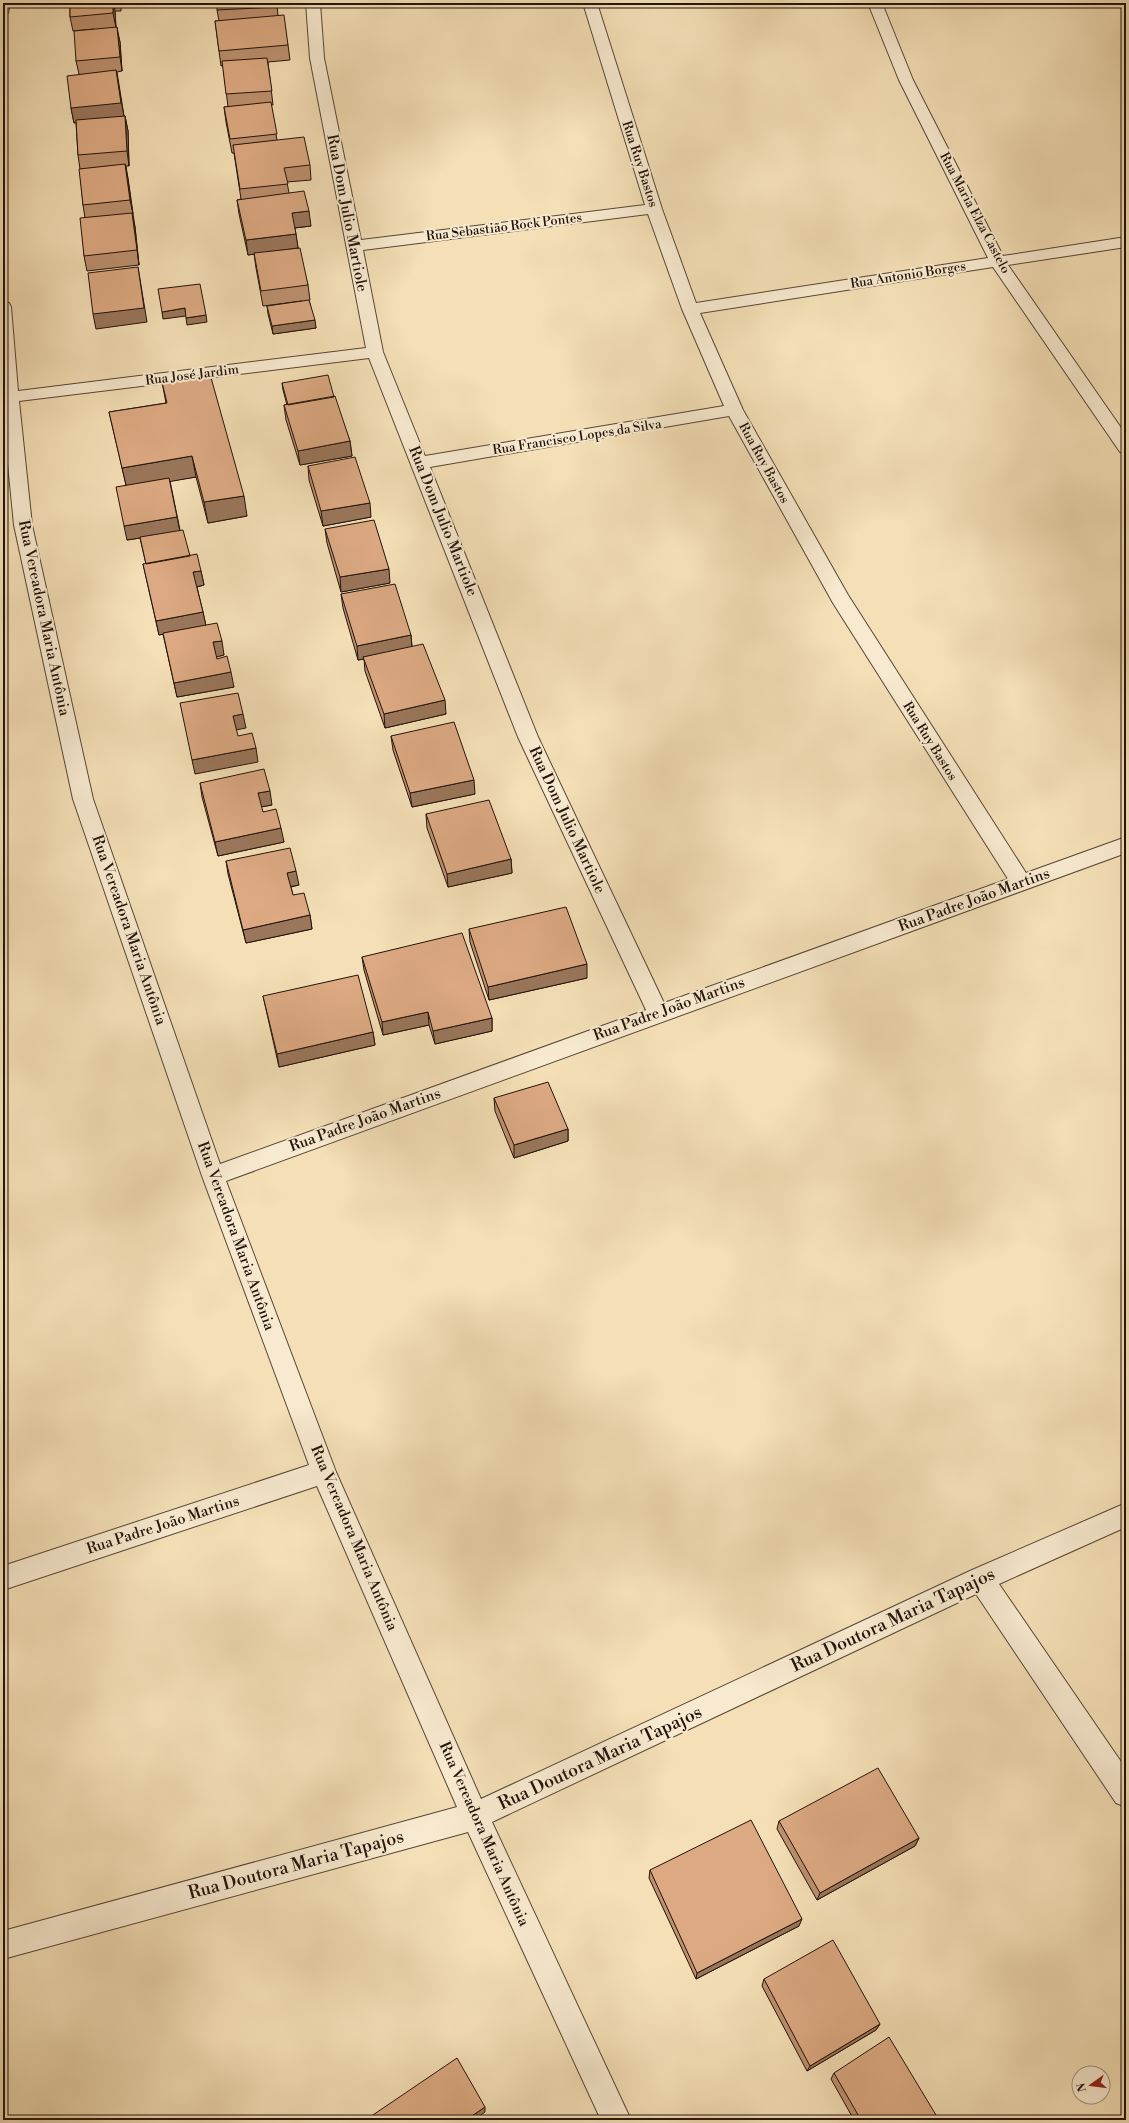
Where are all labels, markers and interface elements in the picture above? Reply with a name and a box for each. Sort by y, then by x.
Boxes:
street label: Rua Ruy Bastos [618,119,662,210]
street label: Rua Dom Julio Martiole [322,133,372,293]
street label: Rua Maria Elza Castelo [936,150,1014,276]
street label: Rua Sebastião Rock Pontes [425,209,583,245]
street label: Rua Antonio Borges [849,258,967,292]
street label: Rua José Jardim [144,361,240,389]
street label: Rua Francisco Lopes da Silva [491,416,663,458]
street label: Rua Ruy Bastos [735,420,793,507]
street label: Rua Dom Julio Martiole [404,443,482,599]
street label: Rua Vereadora Maria Antônia [14,518,74,718]
street label: Rua Ruy Bastos [899,699,961,784]
street label: Rua Dom Julio Martiole [525,743,609,897]
street label: Rua Vereadora Maria Antônia [88,832,171,1028]
street label: Rua Padre João Martins [896,864,1052,936]
street label: Rua Padre João Martins [591,973,747,1045]
street label: Rua Padre João Martins [287,1084,443,1156]
street label: Rua Vereadora Maria Antônia [193,1139,279,1333]
street label: Rua Vereadora Maria Antônia [306,1442,402,1634]
street label: Rua Padre João Martins [84,1491,242,1559]
street label: Rua Doutora Maria Tapajos [787,1562,999,1677]
street label: Rua Doutora Maria Tapajos [494,1700,706,1815]
street label: Rua Vereadora Maria Antônia [435,1739,533,1929]
street label: Rua Doutora Maria Tapajos [186,1825,407,1905]
north arrow [1071,2065,1111,2105]
text: N [1074,2081,1090,2093]

